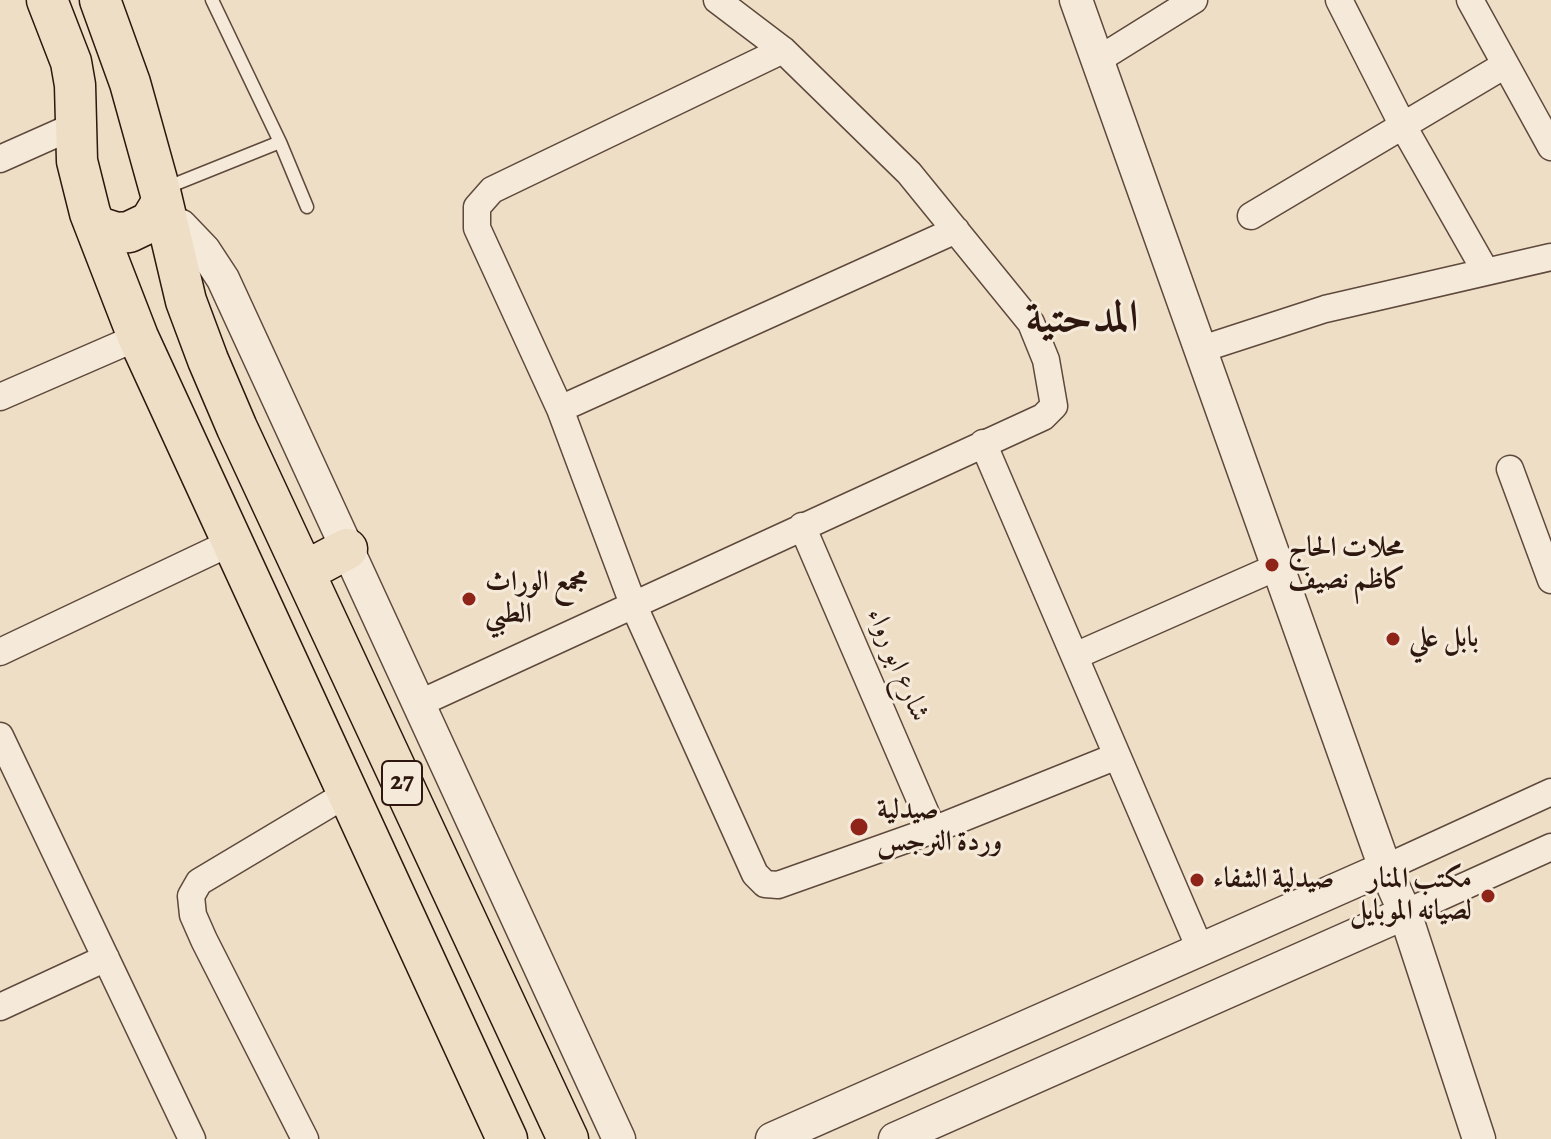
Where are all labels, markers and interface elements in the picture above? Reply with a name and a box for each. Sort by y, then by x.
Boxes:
district label: المدحتية [1026,294,1138,346]
place label: محلات الحاج كاظم نصيف [1288,532,1406,598]
marker: محلات الحاج كاظم نصيف [1263,556,1281,574]
place label: مجمع الوراث الطبي [485,566,588,632]
marker: مجمع الوراث الطبي [460,590,478,608]
street label: شارع ابو رواء [858,603,936,727]
place label: بابل علي [1409,622,1478,656]
marker: بابل علي [1384,630,1402,648]
road number: 27 [382,761,422,805]
place label: صيدلية وردة النرجس [877,794,1002,860]
marker: صيدلية وردة النرجس [848,816,870,838]
place label: صيدلية الشفاء [1213,863,1334,897]
place label: مكتب المنار لصيانه الموبايل [1350,863,1472,929]
marker: صيدلية الشفاء [1188,871,1206,889]
marker: مكتب المنار لصيانه الموبايل [1479,887,1497,905]

